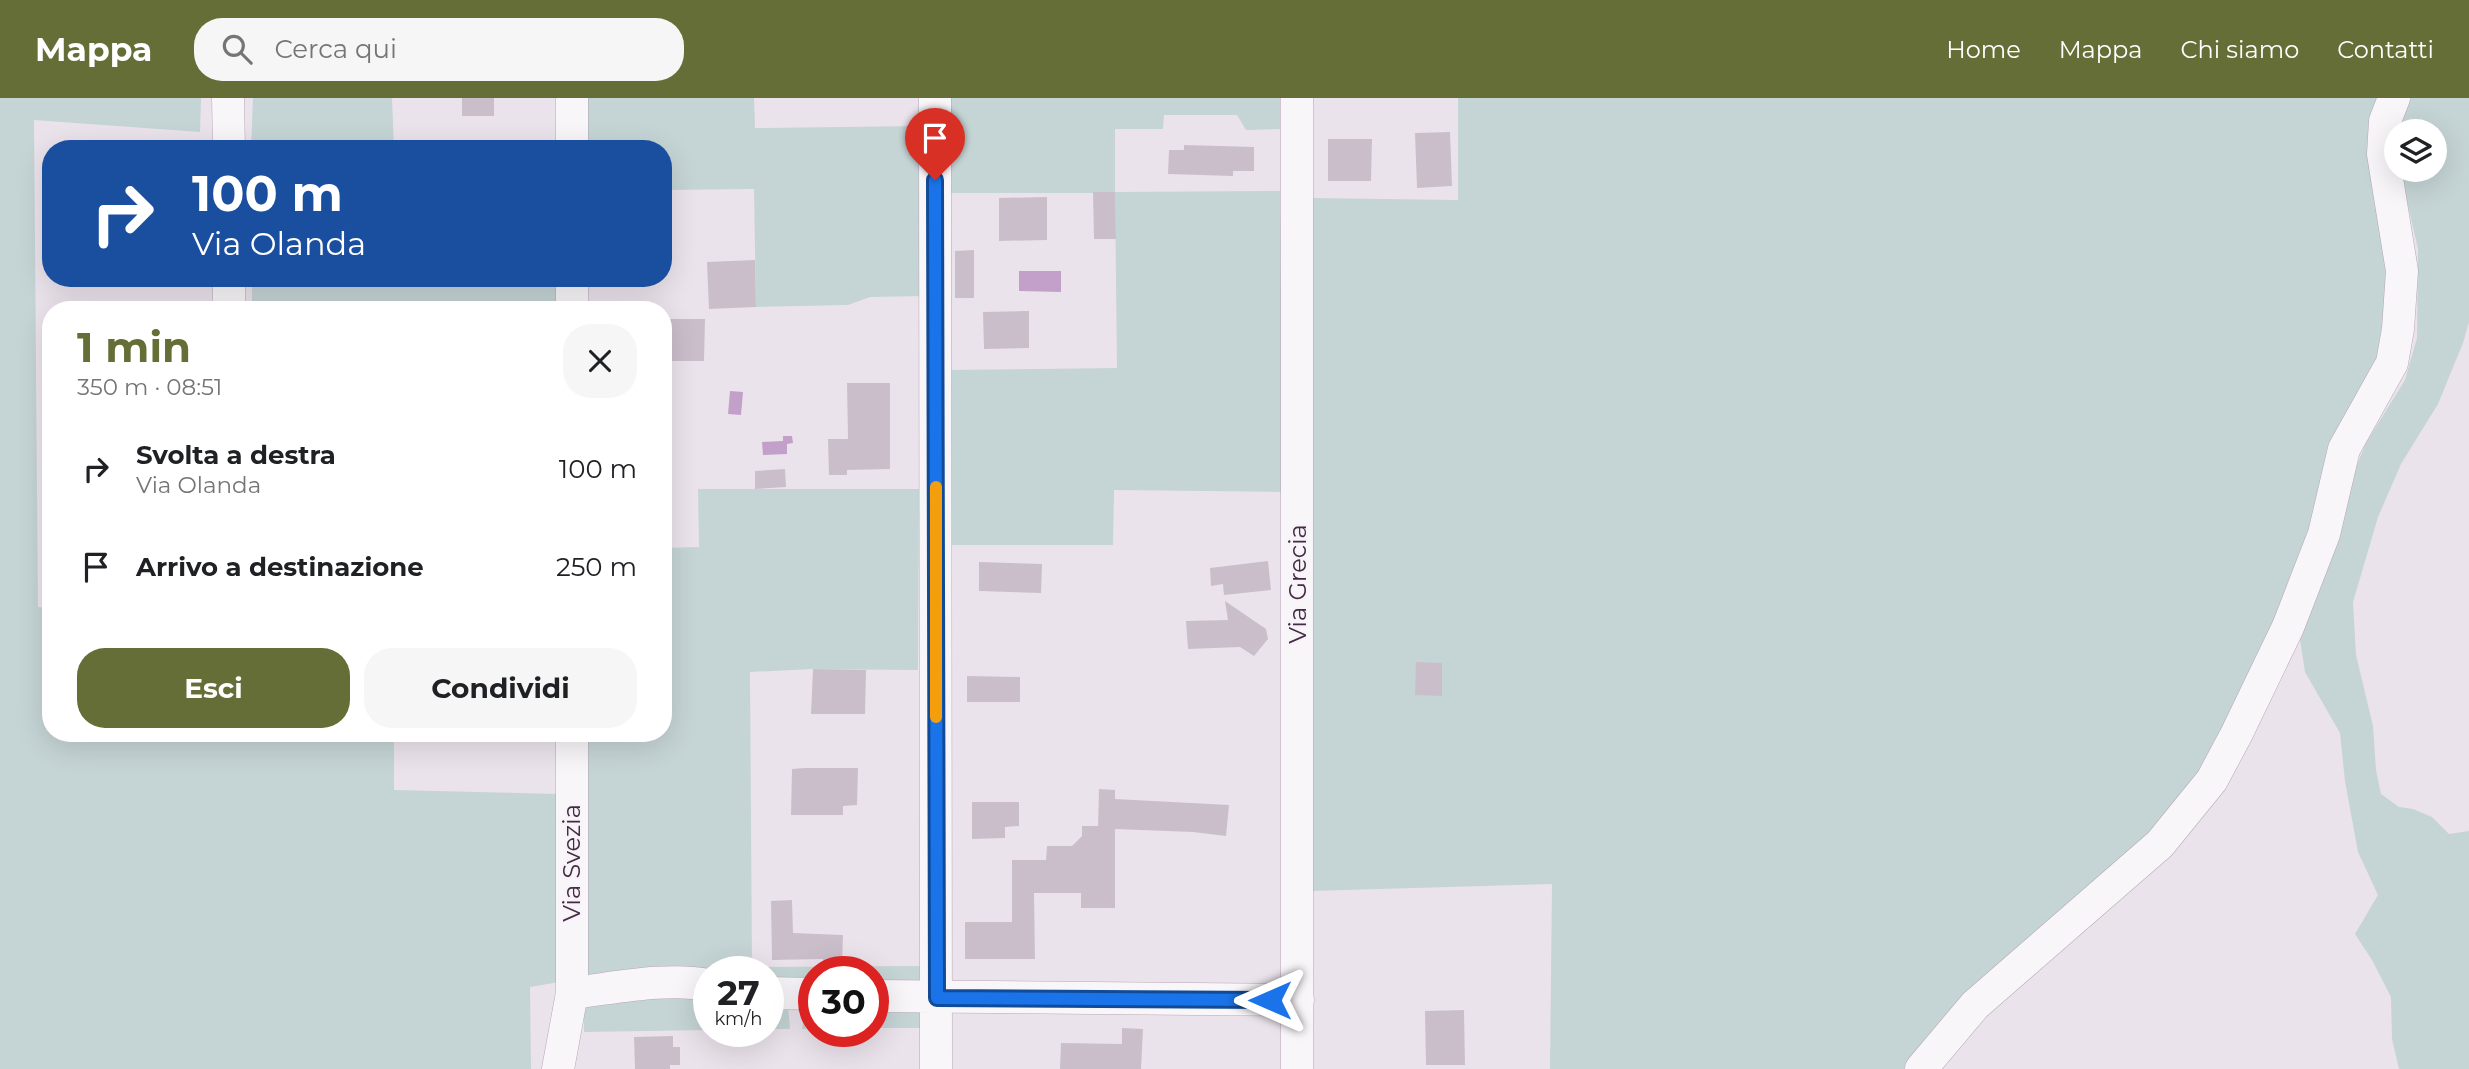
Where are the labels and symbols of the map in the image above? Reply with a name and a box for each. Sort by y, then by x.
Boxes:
pin [905,108,965,180]
street label: Via Grecia [1283,524,1312,644]
street label: Via Svezia [557,804,586,922]
speed limit sign: 30 [798,956,889,1047]
position arrow [1233,963,1307,1037]

